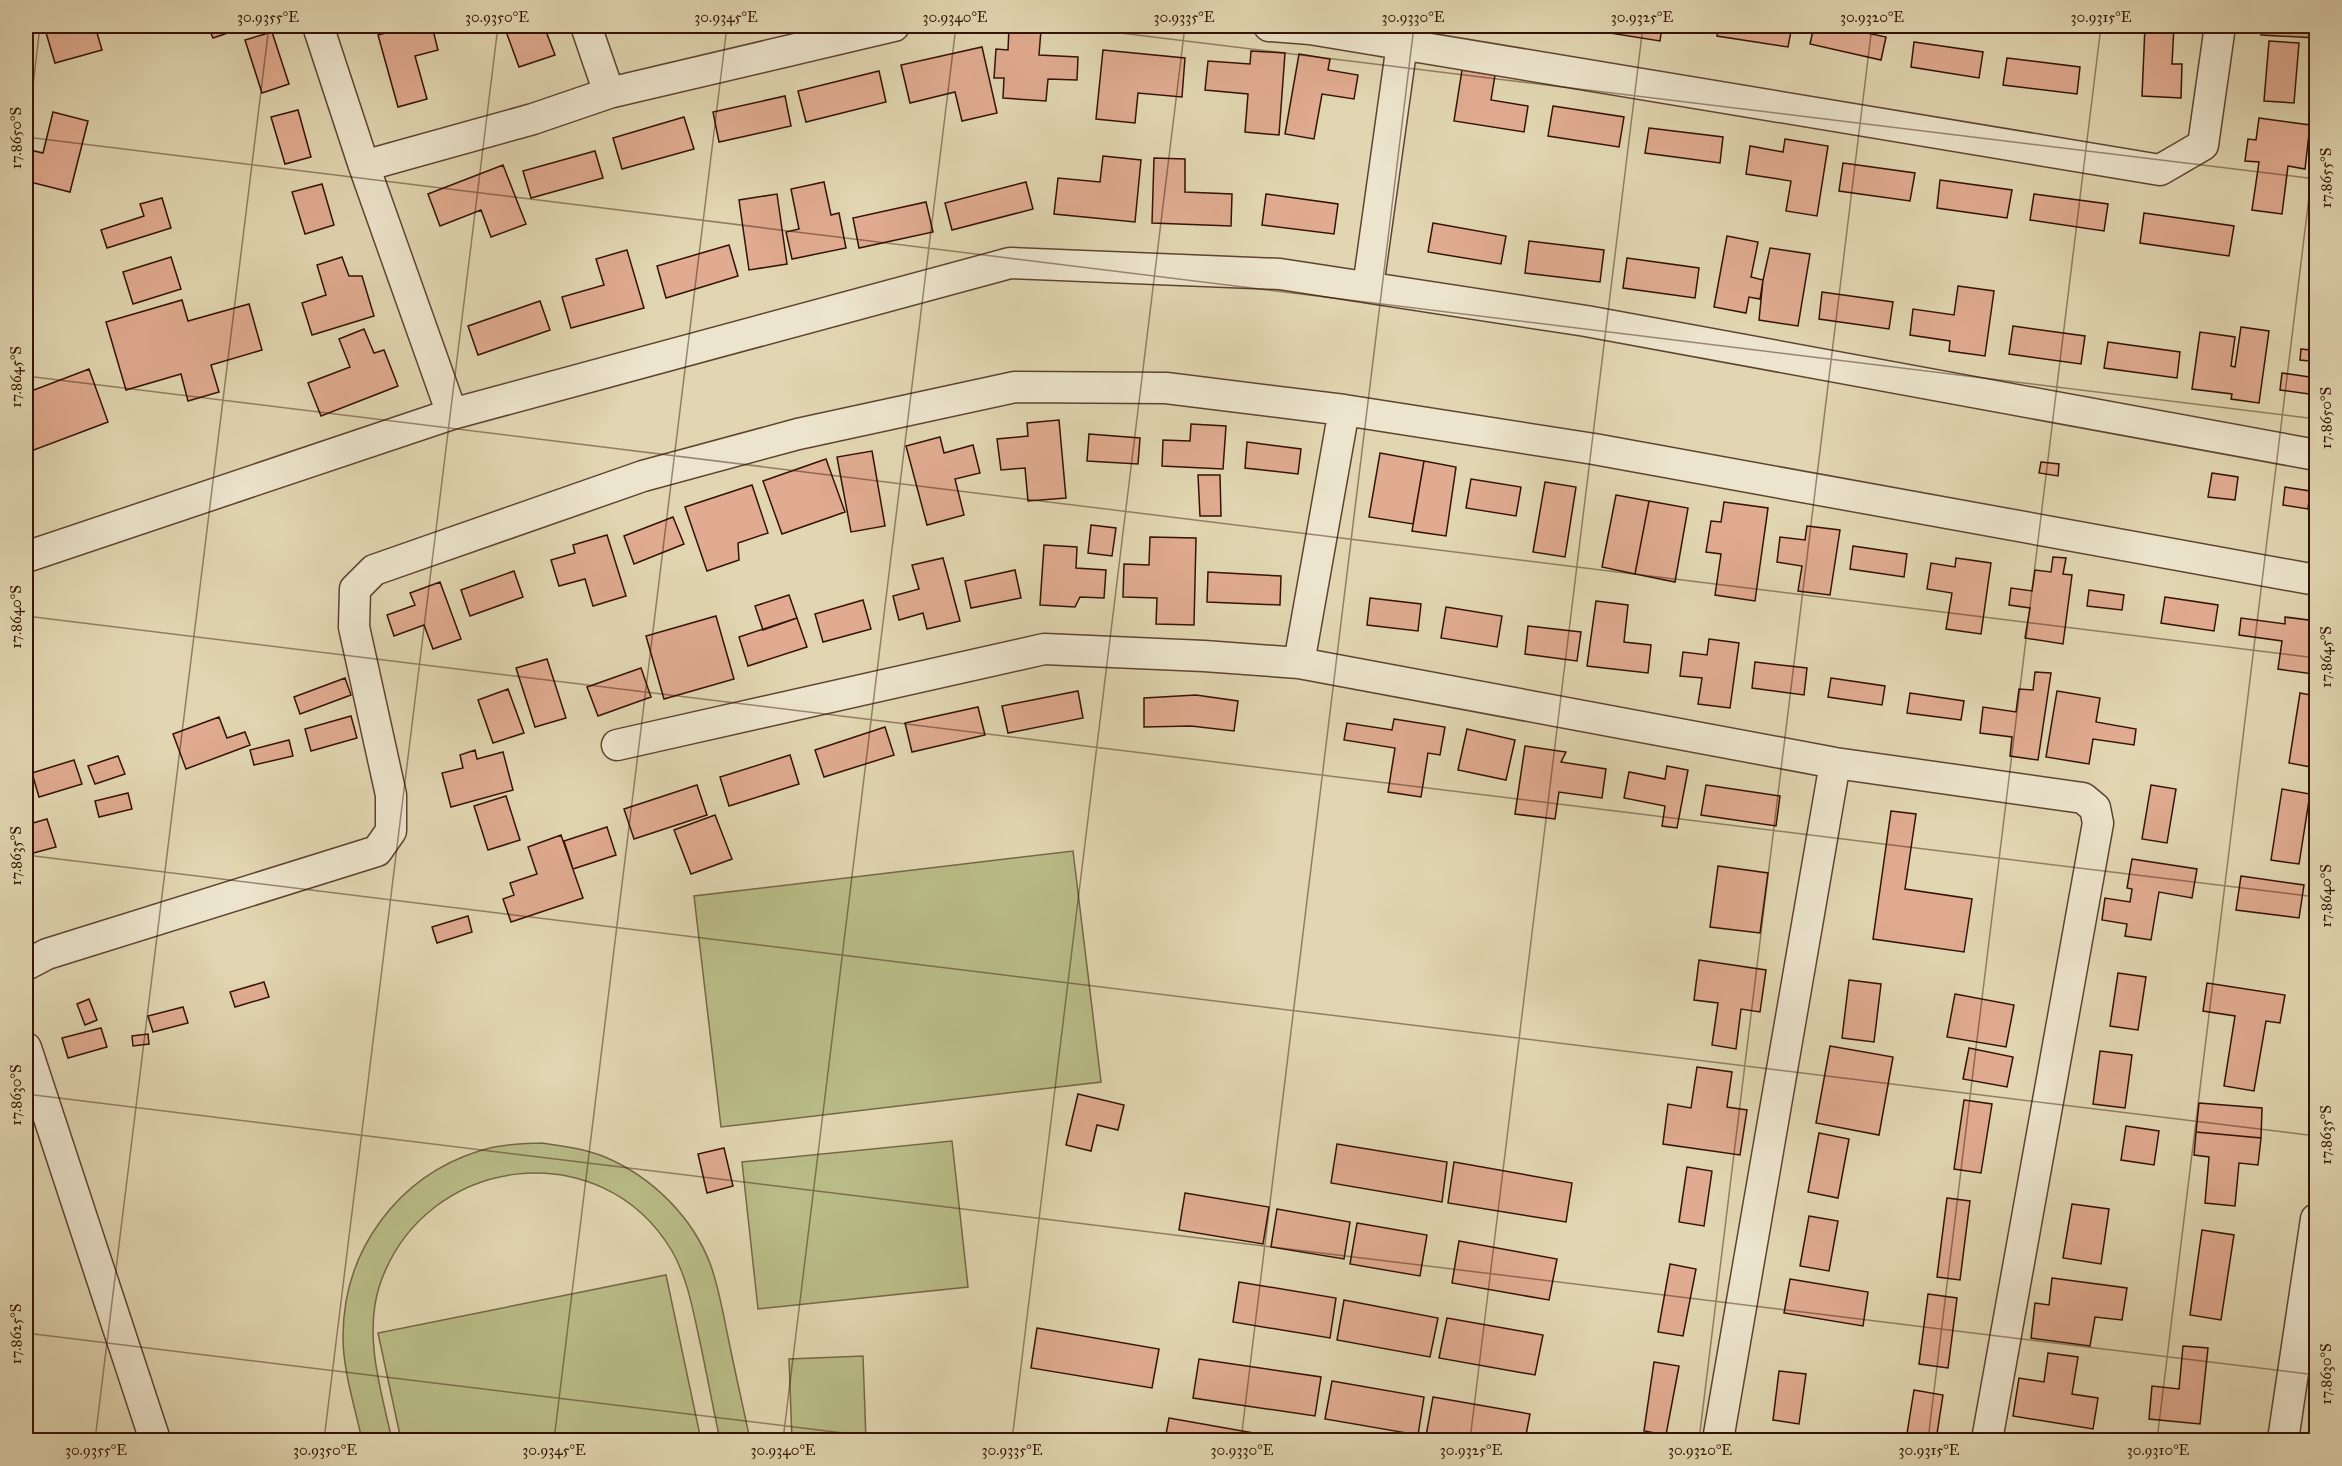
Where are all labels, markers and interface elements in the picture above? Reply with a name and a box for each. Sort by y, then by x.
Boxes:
text: 30.9355°E [237,8,299,26]
text: 30.9350°E [465,8,529,26]
text: 30.9345°E [694,8,758,26]
text: 30.9340°E [922,8,988,26]
text: 30.9335°E [1153,8,1215,26]
text: 30.9330°E [1382,8,1445,26]
text: 30.9325°E [1611,8,1673,26]
text: 30.9320°E [1840,8,1904,26]
text: 30.9315°E [2071,8,2132,26]
text: 17.8650°S [7,107,25,169]
text: 17.8655°S [2317,148,2335,208]
text: 17.8645°S [7,346,25,408]
text: 17.8650°S [2317,387,2335,449]
text: 17.8640°S [7,585,25,649]
text: 17.8645°S [2317,626,2335,688]
text: 17.8635°S [7,826,25,886]
text: 17.8640°S [2317,864,2335,928]
text: 17.8630°S [7,1064,25,1126]
text: 17.8635°S [2317,1105,2335,1165]
text: 17.8625°S [7,1304,25,1364]
text: 17.8630°S [2317,1343,2335,1405]
text: 30.9355°E [65,1441,127,1459]
text: 30.9350°E [293,1441,357,1459]
text: 30.9345°E [522,1441,586,1459]
text: 30.9340°E [750,1441,816,1459]
text: 30.9335°E [981,1441,1043,1459]
text: 30.9330°E [1211,1441,1274,1459]
text: 30.9325°E [1440,1441,1502,1459]
text: 30.9320°E [1668,1441,1732,1459]
text: 30.9315°E [1899,1441,1960,1459]
text: 30.9310°E [2127,1441,2190,1459]

